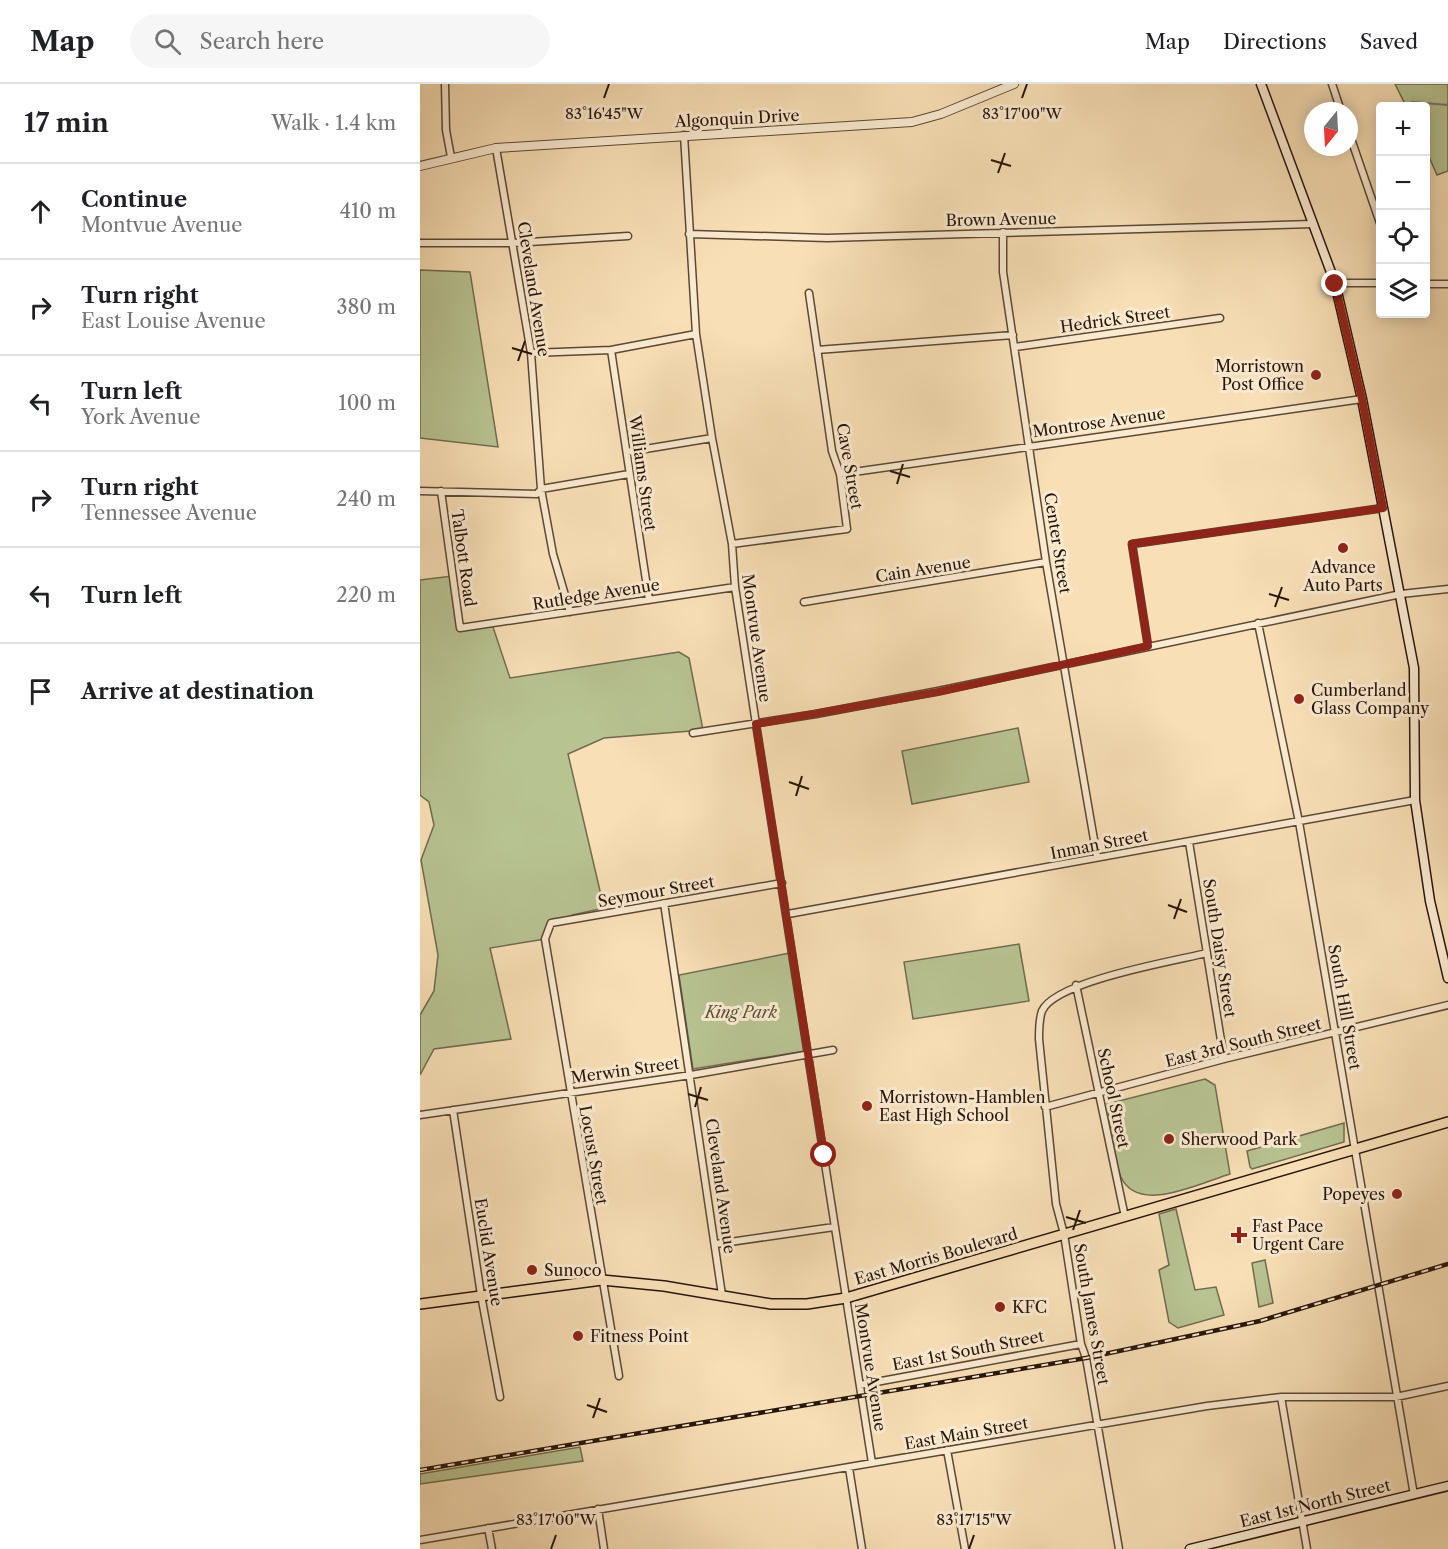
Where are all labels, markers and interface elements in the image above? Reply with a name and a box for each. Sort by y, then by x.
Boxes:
search box [130,14,550,68]
text: Map [30,24,94,58]
icon: search [151,25,184,58]
text: Search here [199,28,324,55]
text: Map [1145,29,1190,54]
text: Directions [1223,29,1327,54]
text: Saved [1360,29,1418,54]
north arrow [1304,102,1358,156]
map controls [1376,102,1430,318]
button: + [1376,102,1430,156]
text: 83°16'45"W [565,104,644,123]
text: 83°17'00"W [982,104,1063,123]
street label: Algonquin Drive [673,105,800,131]
text: 17 min [24,107,109,139]
text: Walk · 1.4 km [271,111,396,135]
button: − [1376,156,1430,210]
text: Continue [81,186,187,213]
icon: ahead [24,195,57,228]
text: 410 m [339,199,396,223]
street label: Brown Avenue [945,208,1057,230]
button: locate [1376,210,1430,264]
text: Montvue Avenue [81,213,243,237]
street label: Cleveland Avenue [513,220,555,358]
button: layers [1376,264,1430,318]
route end [1321,270,1347,296]
text: Turn right [81,282,199,309]
icon: right [24,291,57,324]
text: 380 m [337,295,396,319]
street label: Hedrick Street [1059,301,1171,337]
text: East Louise Avenue [81,309,266,333]
place label: Morristown Post Office [1215,356,1304,394]
marker: Morristown Post Office [1309,368,1323,382]
text: Turn left [81,378,182,405]
icon: left [24,387,57,420]
text: 100 m [338,391,396,415]
street label: Montrose Avenue [1031,403,1167,441]
text: York Avenue [81,405,200,429]
street label: Williams Street [625,413,661,532]
street label: Cave Street [833,421,867,511]
text: Turn right [81,474,199,501]
icon: right [24,483,57,516]
text: 240 m [336,487,396,511]
street label: Center Street [1040,491,1076,595]
text: Tennessee Avenue [81,501,257,525]
street label: Talbott Road [447,508,481,608]
marker: Advance Auto Parts [1336,541,1350,555]
street label: Cain Avenue [874,552,972,586]
place label: Advance Auto Parts [1302,557,1383,595]
street label: Montvue Avenue [738,573,776,703]
street label: Rutledge Avenue [531,574,661,614]
icon: left [24,579,57,612]
text: Turn left [81,582,182,609]
text: 220 m [336,583,396,607]
icon: arrive [24,675,57,708]
text: Arrive at destination [81,678,314,705]
place label: Cumberland Glass Company [1311,680,1430,718]
marker: Cumberland Glass Company [1292,692,1306,706]
street label: Inman Street [1049,825,1150,863]
street label: Seymour Street [596,871,716,911]
street label: South Daisy Street [1199,877,1241,1019]
street label: South Hill Street [1324,943,1366,1072]
park label: King Park [703,1002,778,1022]
street label: East 3rd South Street [1163,1013,1323,1071]
street label: School Street [1094,1046,1134,1150]
street label: Merwin Street [570,1052,681,1088]
place label: Morristown-Hamblen East High School [879,1087,1046,1125]
marker: Morristown-Hamblen East High School [860,1099,874,1113]
street label: Locust Street [575,1104,613,1207]
street label: Cleveland Avenue [702,1117,740,1255]
place label: Sherwood Park [1181,1129,1298,1149]
marker: Sherwood Park [1162,1132,1176,1146]
route start [810,1141,836,1167]
place label: Popeyes [1322,1184,1385,1204]
marker: Popeyes [1390,1187,1404,1201]
street label: Euclid Avenue [471,1197,507,1307]
place label: Fast Pace Urgent Care [1252,1216,1344,1254]
street label: East Morris Boulevard [852,1223,1020,1289]
marker: Fast Pace Urgent Care [1230,1226,1248,1244]
street label: South James Street [1070,1242,1114,1387]
place label: Sunoco [544,1260,602,1280]
marker: Sunoco [525,1263,539,1277]
place label: KFC [1012,1297,1047,1317]
marker: KFC [993,1300,1007,1314]
street label: Montvue Avenue [851,1302,891,1432]
street label: East 1st South Street [890,1325,1046,1375]
place label: Fitness Point [590,1326,689,1346]
marker: Fitness Point [571,1329,585,1343]
street label: East Main Street [903,1412,1030,1454]
street label: East 1st North Street [1238,1475,1393,1531]
text: 83°17'00"W [516,1510,597,1529]
text: 83°17'15"W [936,1510,1012,1529]

